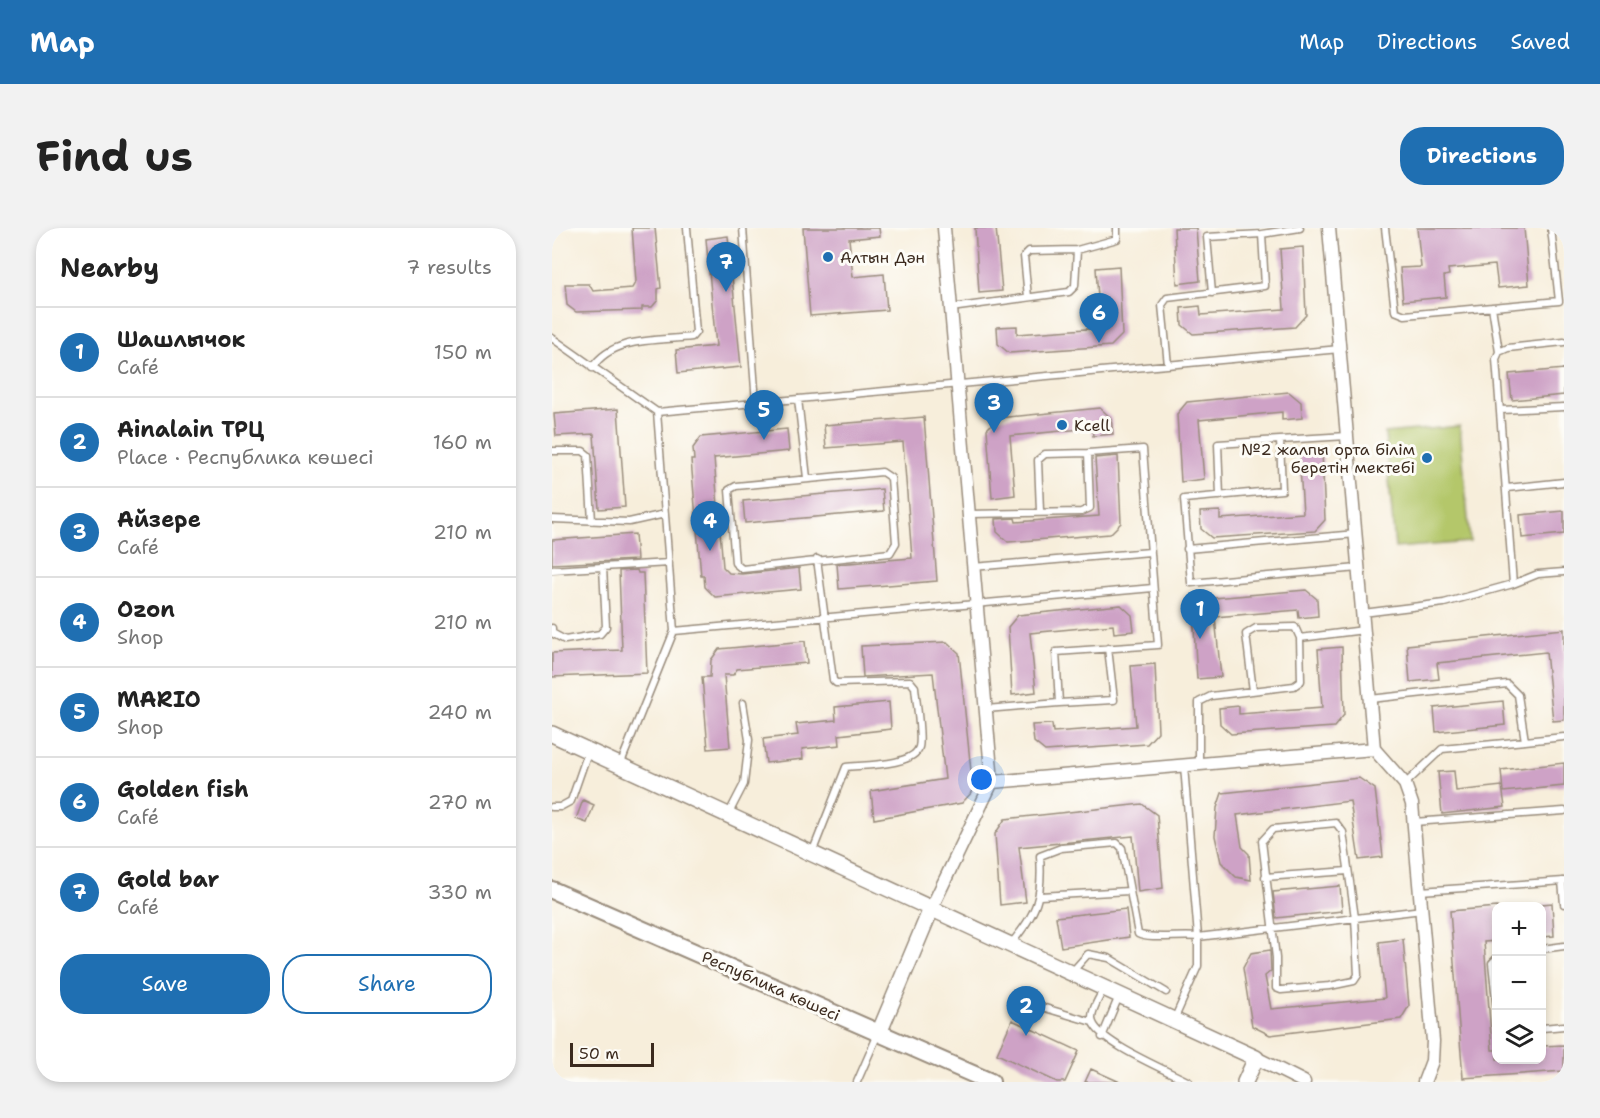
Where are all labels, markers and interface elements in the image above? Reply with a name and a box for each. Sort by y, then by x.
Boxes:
text: Map [30,23,95,61]
text: Map [1299,28,1344,56]
text: Directions [1377,28,1477,56]
text: Saved [1510,28,1570,56]
button: Directions [1400,127,1564,185]
text: Find us [36,128,193,184]
pin: 7 [706,242,746,292]
place label: Алтын Дән [840,247,925,268]
text: Nearby [60,250,159,285]
marker: Алтын Дән [821,250,835,264]
text: 7 results [406,254,492,280]
pin: 6 [1080,294,1118,343]
text: Шашлычок [117,325,245,354]
text: 1 [75,339,84,365]
text: 150 m [434,339,492,365]
text: Café [117,354,159,380]
pin: 3 [974,384,1014,433]
pin: 5 [744,390,784,440]
text: Ainalain ТРЦ [117,415,264,444]
place label: Kcell [1074,415,1110,436]
marker: Kcell [1055,418,1069,432]
text: 2 [73,429,87,455]
text: 160 m [433,429,492,455]
place label: №2 жалпы орта білім беретін мектебі [1241,439,1415,478]
text: Place · Республика көшесі [117,444,374,470]
marker: №2 жалпы орта білім беретін мектебі [1420,451,1434,465]
pin: 4 [690,502,730,551]
text: Айзере [117,505,201,534]
text: 3 [73,519,87,545]
text: 210 m [433,519,492,545]
text: Café [117,534,159,560]
pin: 1 [1180,590,1220,639]
text: Ozon [117,595,175,624]
text: 4 [73,609,87,635]
text: 210 m [433,609,492,635]
text: Shop [117,624,164,650]
text: MARIO [117,685,201,714]
text: 5 [73,699,86,725]
text: 240 m [427,699,492,725]
text: Shop [117,714,164,740]
your location [967,765,996,794]
text: Golden fish [117,775,249,804]
text: 6 [73,789,87,815]
text: 270 m [428,789,492,815]
text: Café [117,804,159,830]
text: Gold bar [117,865,219,894]
text: 7 [73,879,87,905]
text: 330 m [428,879,492,905]
text: Café [117,894,159,920]
map controls [1492,902,1546,1064]
button: + [1492,902,1546,956]
street label: Республика көшесі [699,946,843,1026]
button: Save [60,954,270,1014]
button: Share [282,954,492,1014]
button: − [1492,956,1546,1010]
pin: 2 [1006,986,1046,1036]
button: layers [1492,1010,1546,1064]
scale bar [570,1040,654,1068]
text: 50 m [579,1043,619,1064]

